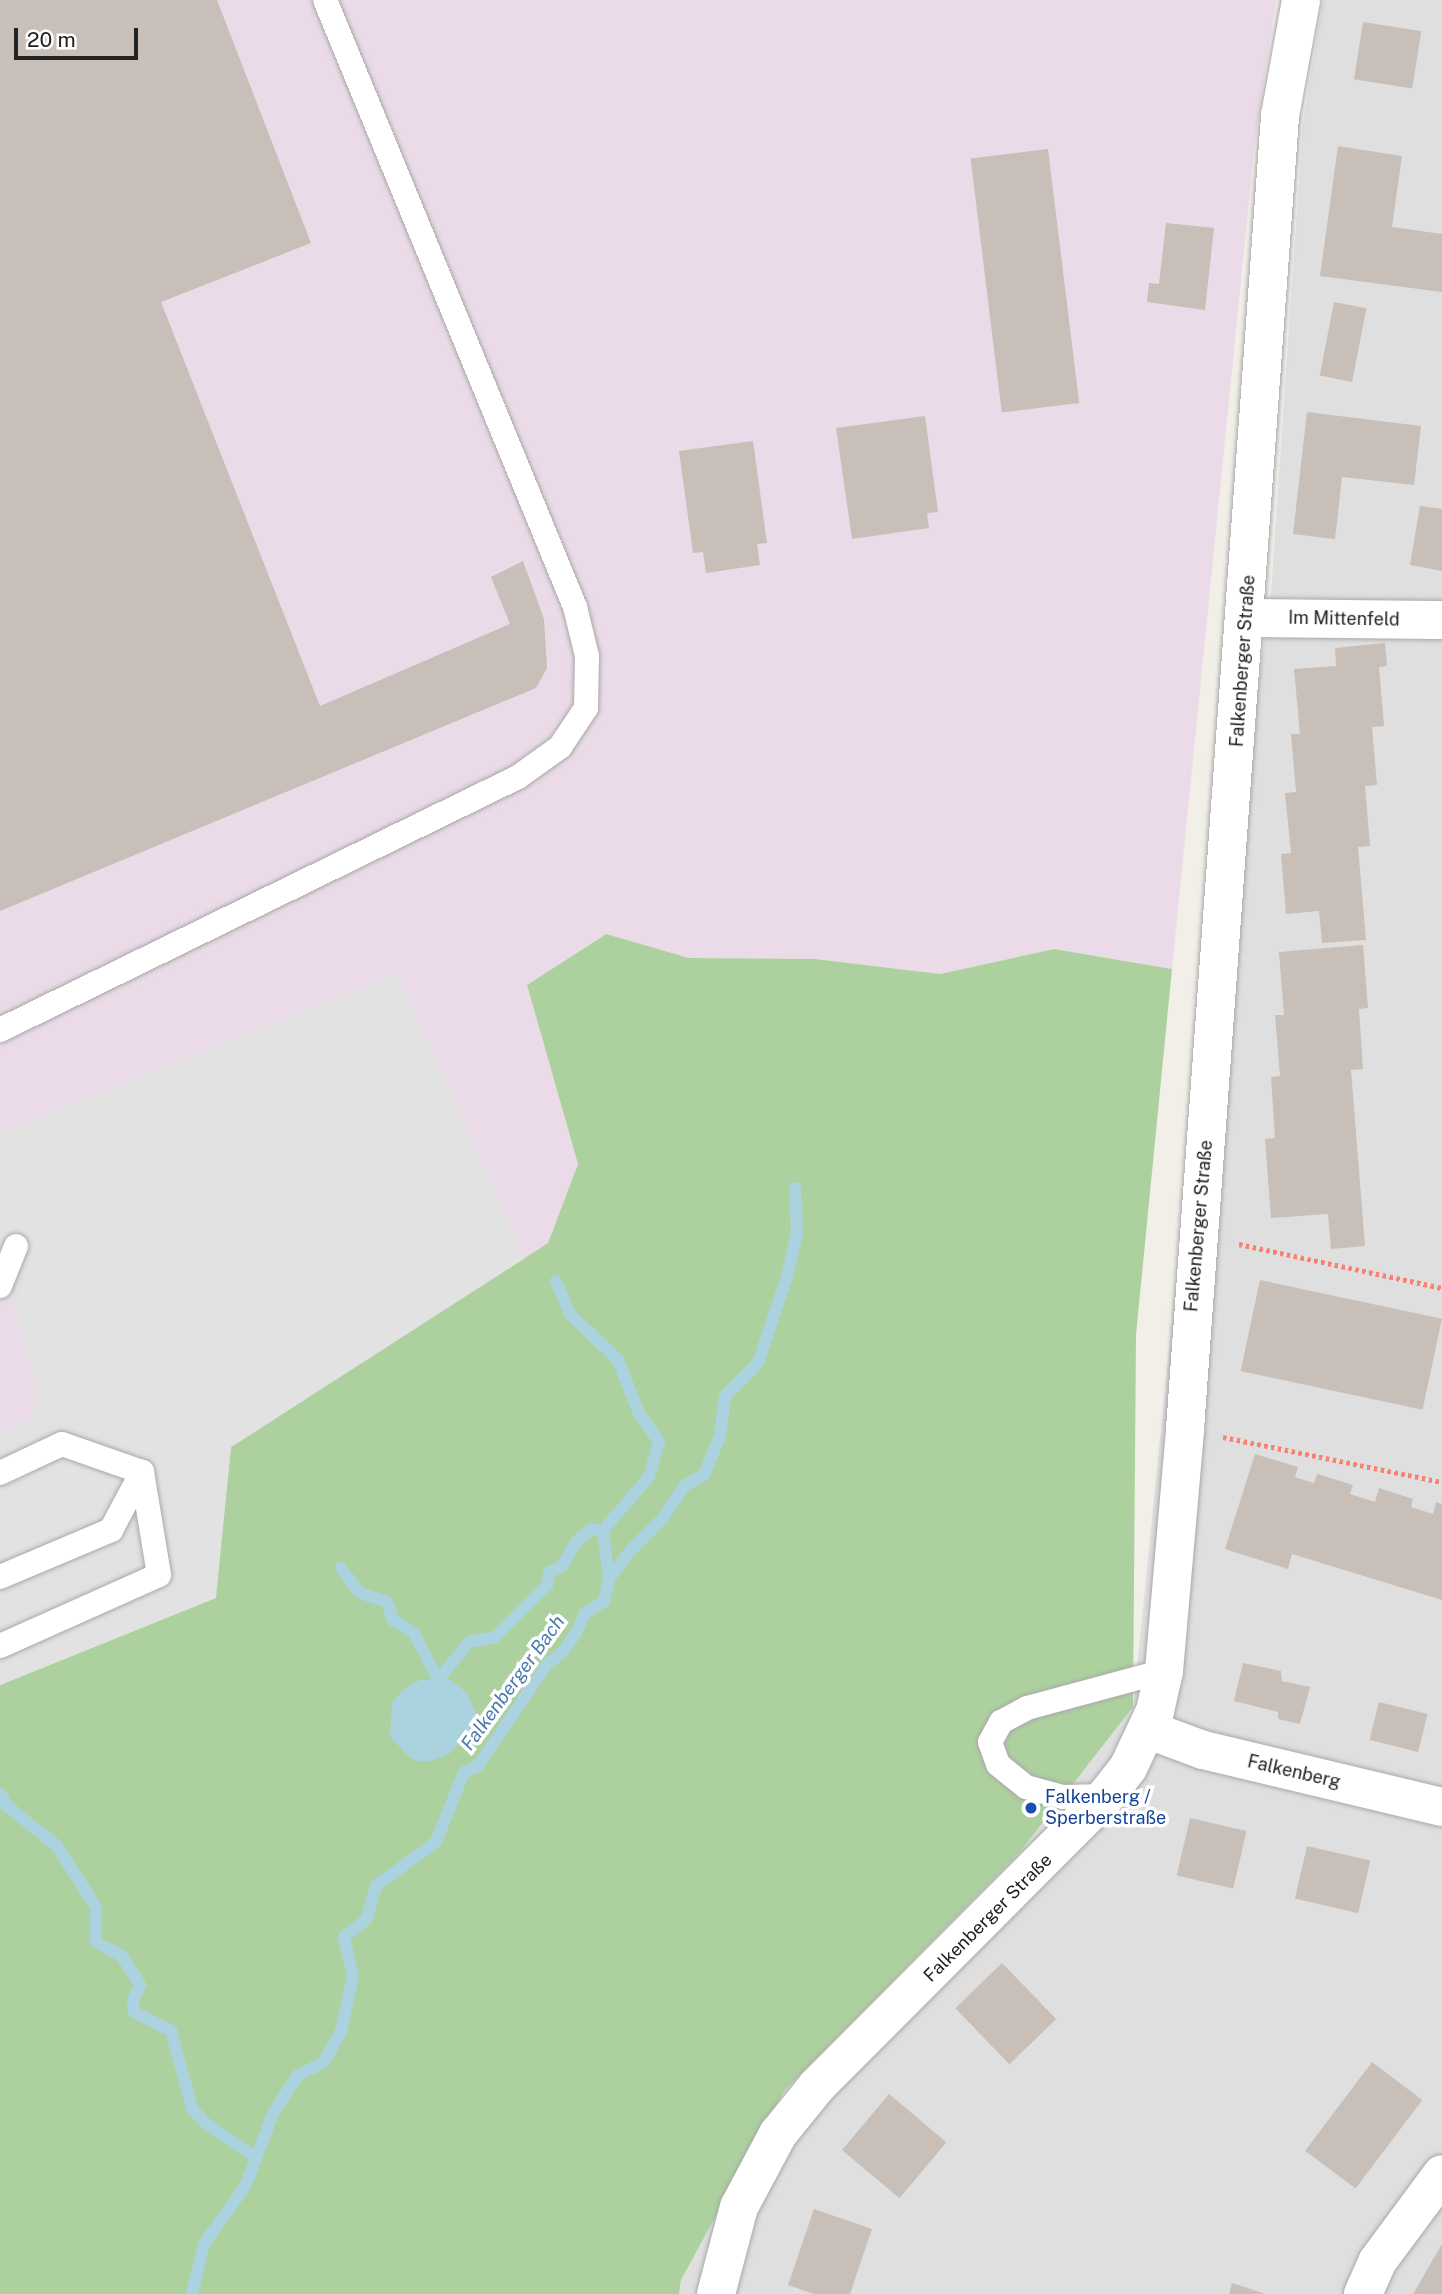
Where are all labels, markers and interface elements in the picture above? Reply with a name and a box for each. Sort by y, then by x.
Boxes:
scale bar [18,14,142,58]
text: 20 m [27,27,76,52]
street label: Falkenberger Straße [1226,574,1260,748]
street label: Im Mittenfeld [1288,607,1400,631]
street label: Falkenberger Straße [1181,1139,1217,1313]
water label: Falkenberger Bach [456,1611,570,1755]
street label: Falkenberg [1245,1751,1343,1793]
place label: Falkenberg / Sperberstraße [1045,1787,1166,1829]
marker: Falkenberg / Sperberstraße [1023,1800,1039,1816]
street label: Falkenberger Straße [919,1849,1057,1987]

